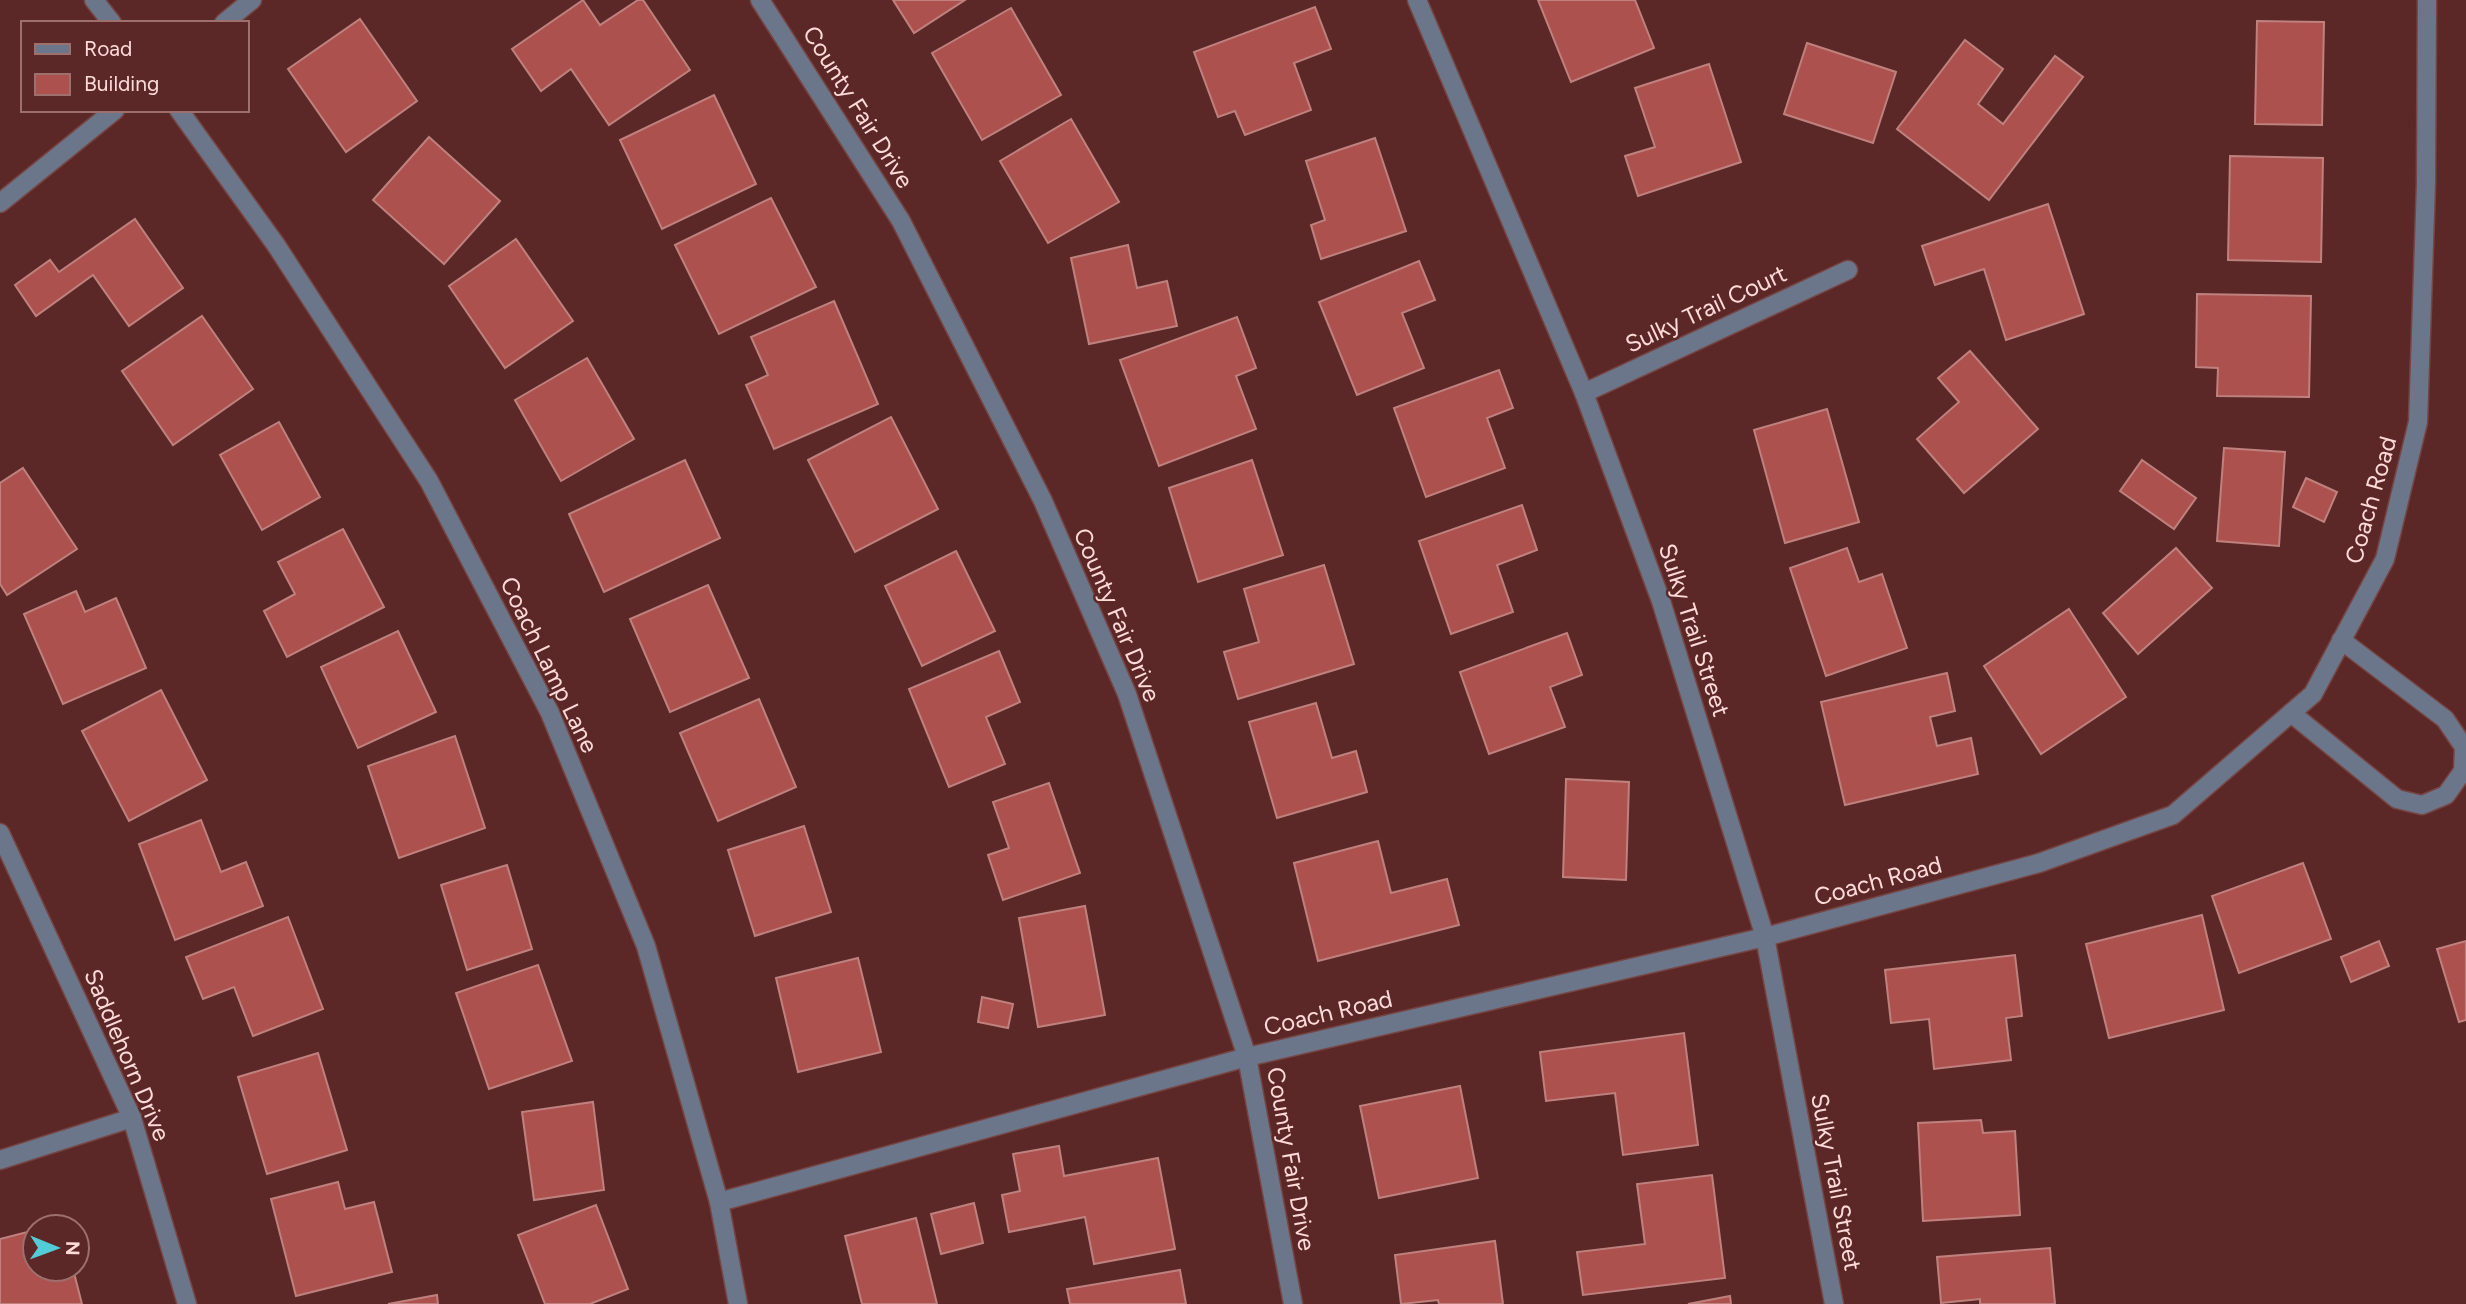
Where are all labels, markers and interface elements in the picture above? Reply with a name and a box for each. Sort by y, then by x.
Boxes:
street label: County Fair Drive [797,20,920,193]
legend [21,21,248,112]
text: Road [84,36,132,61]
text: Building [84,71,159,96]
street label: Sulky Trail Court [1621,258,1791,359]
street label: Coach Road [2339,433,2403,567]
street label: County Fair Drive [1068,524,1167,706]
street label: Sulky Trail Street [1653,540,1736,720]
street label: Coach Lamp Lane [494,572,605,758]
street label: Coach Road [1811,850,1945,911]
street label: Saddlehorn Drive [78,965,177,1145]
street label: Coach Road [1261,984,1395,1041]
street label: County Fair Drive [1261,1065,1322,1253]
street label: Sulky Trail Street [1805,1091,1868,1273]
north arrow [21,1213,91,1283]
text: N [61,1241,84,1256]

